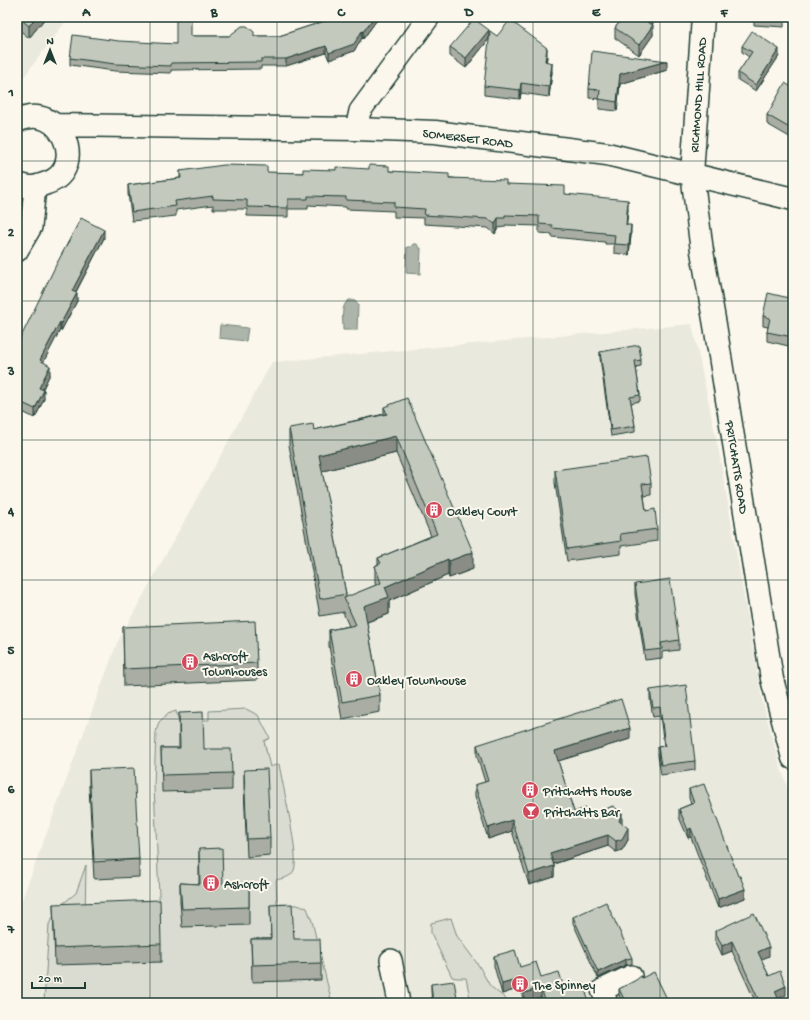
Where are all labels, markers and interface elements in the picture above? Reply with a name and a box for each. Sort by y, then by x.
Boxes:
text: A [81,6,91,21]
text: B [210,6,219,21]
text: C [336,6,346,21]
text: D [464,6,474,21]
text: E [592,6,601,21]
text: F [720,6,729,21]
north arrow [30,30,70,70]
text: N [46,36,54,48]
street label: RICHMOND HILL ROAD [688,37,711,153]
text: 1 [7,86,14,101]
street label: SOMERSET ROAD [422,127,514,153]
text: 2 [8,226,15,241]
text: 3 [7,365,15,380]
street label: PRITCHATTS ROAD [721,419,750,516]
building icon: Oakley Court [424,500,444,520]
text: 4 [7,505,15,520]
place label: Oakley Court [447,505,518,520]
text: 5 [8,644,15,659]
place label: Ashcroft Townhouses [202,650,268,680]
building icon: Ashcroft Townhouses [180,652,200,672]
building icon: Oakley Townhouse [344,669,364,689]
place label: Oakley Townhouse [367,674,467,689]
building icon: Pritchatts House [520,780,540,800]
text: 6 [8,783,15,798]
place label: Pritchatts House [542,785,632,800]
bar icon: Pritchatts Bar [521,801,541,821]
place label: Pritchatts Bar [543,806,621,821]
building icon: Ashcroft [201,873,221,893]
place label: Ashcroft [224,878,270,893]
text: 7 [7,923,16,938]
scale bar [32,964,85,990]
text: 20 m [38,973,63,987]
building icon: The Spinney [510,974,530,994]
place label: The Spinney [532,979,596,994]

